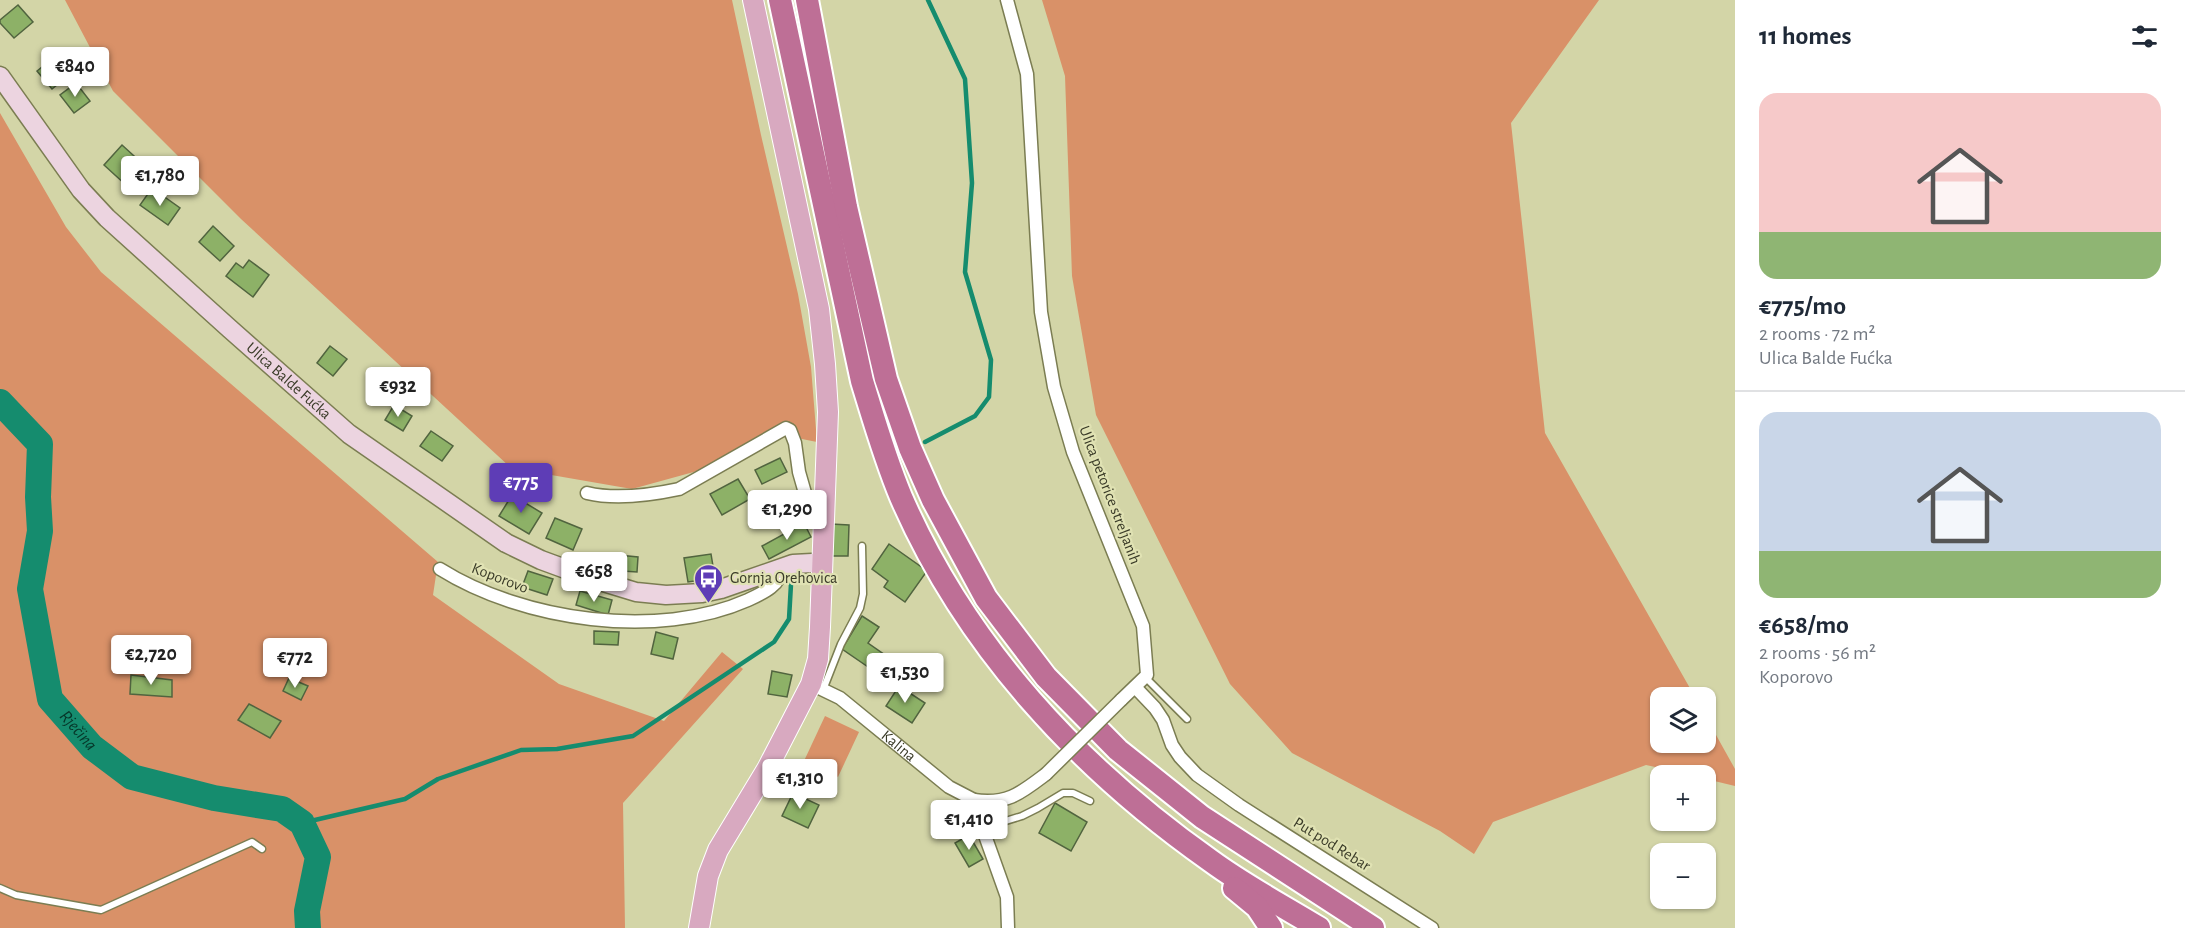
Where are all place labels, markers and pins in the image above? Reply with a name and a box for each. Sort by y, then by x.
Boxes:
pin: €840 [39,47,111,98]
pin: €1,780 [111,156,209,207]
pin: €932 [362,367,434,418]
pin: €775 [485,463,557,514]
pin: €1,290 [738,490,836,541]
pin: €658 [558,552,630,603]
bus stop icon: Gornja Orehovica [693,562,725,604]
place label: Gornja Orehovica [730,570,837,587]
pin: €2,720 [102,635,200,686]
pin: €772 [259,638,331,689]
pin: €1,530 [856,653,954,704]
pin: €1,310 [751,759,849,810]
pin: €1,410 [920,800,1018,851]

